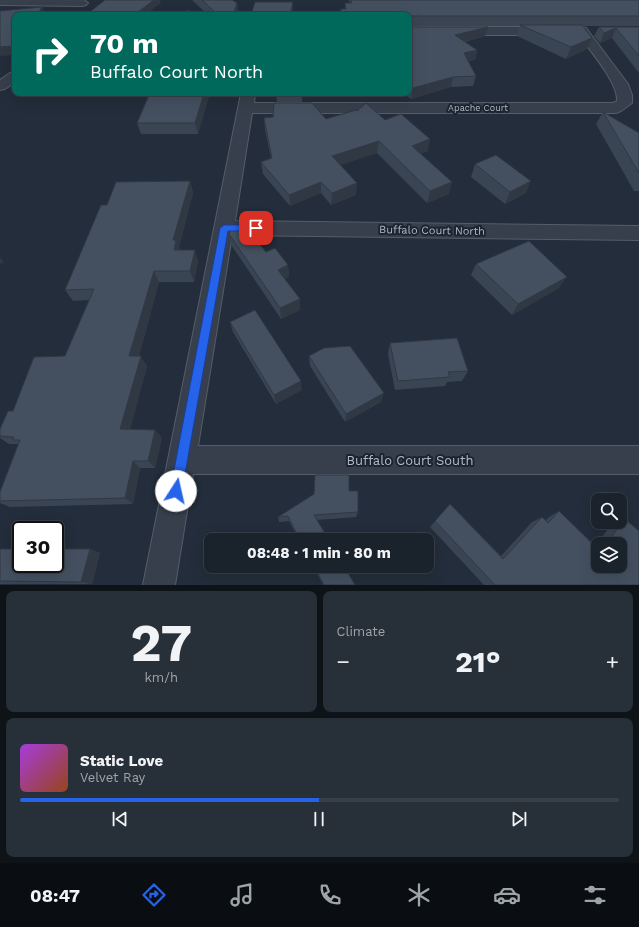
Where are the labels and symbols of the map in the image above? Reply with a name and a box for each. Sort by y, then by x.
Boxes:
street label: Apache Court [448,103,508,113]
pin [239,211,273,245]
street label: Buffalo Court North [379,223,485,238]
street label: Buffalo Court South [346,453,474,468]
position arrow [155,470,197,512]
speed limit sign: 30 [12,521,64,573]

